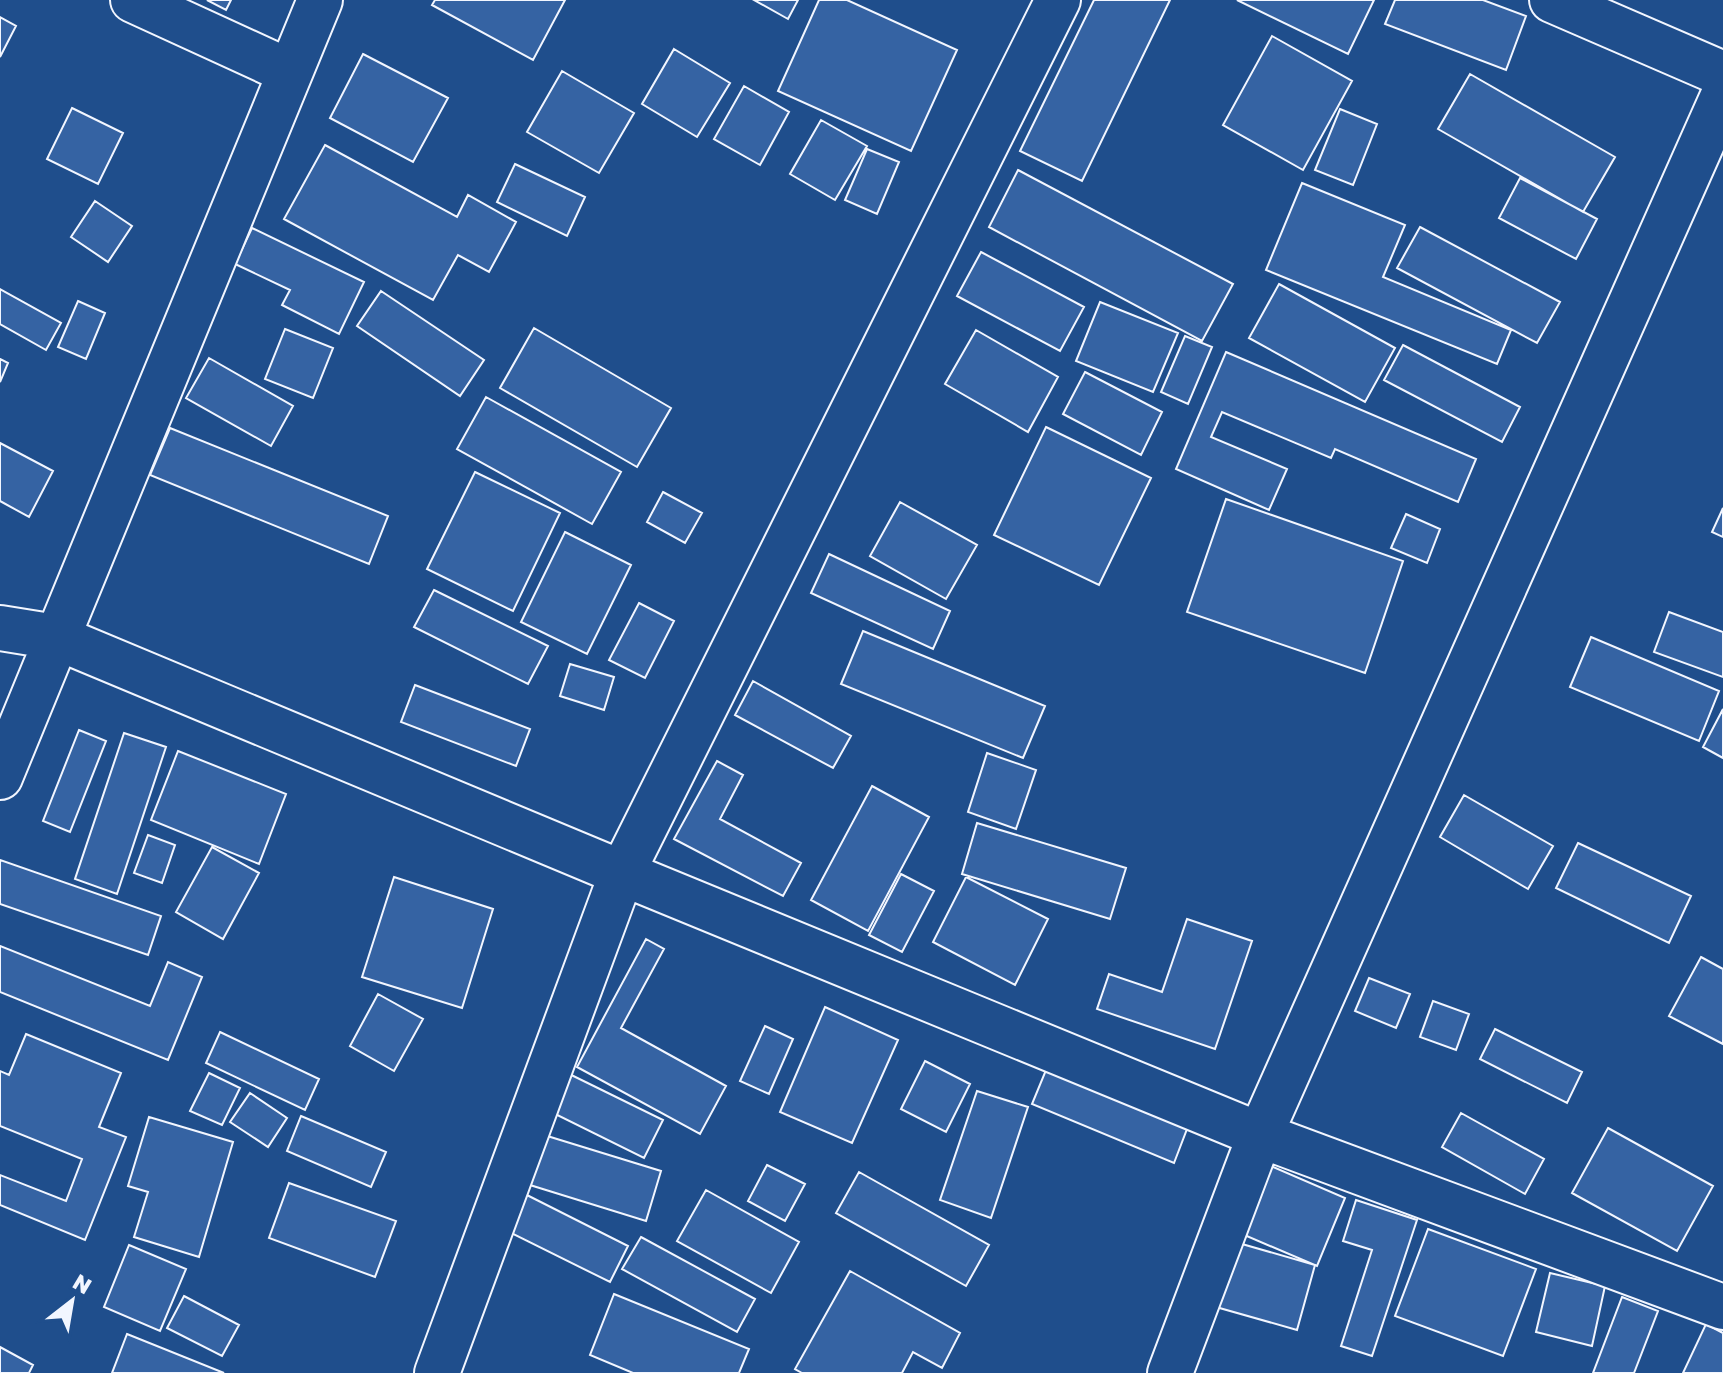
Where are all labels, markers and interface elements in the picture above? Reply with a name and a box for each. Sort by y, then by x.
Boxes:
north arrow [32,1261,112,1341]
text: N [68,1268,97,1299]

